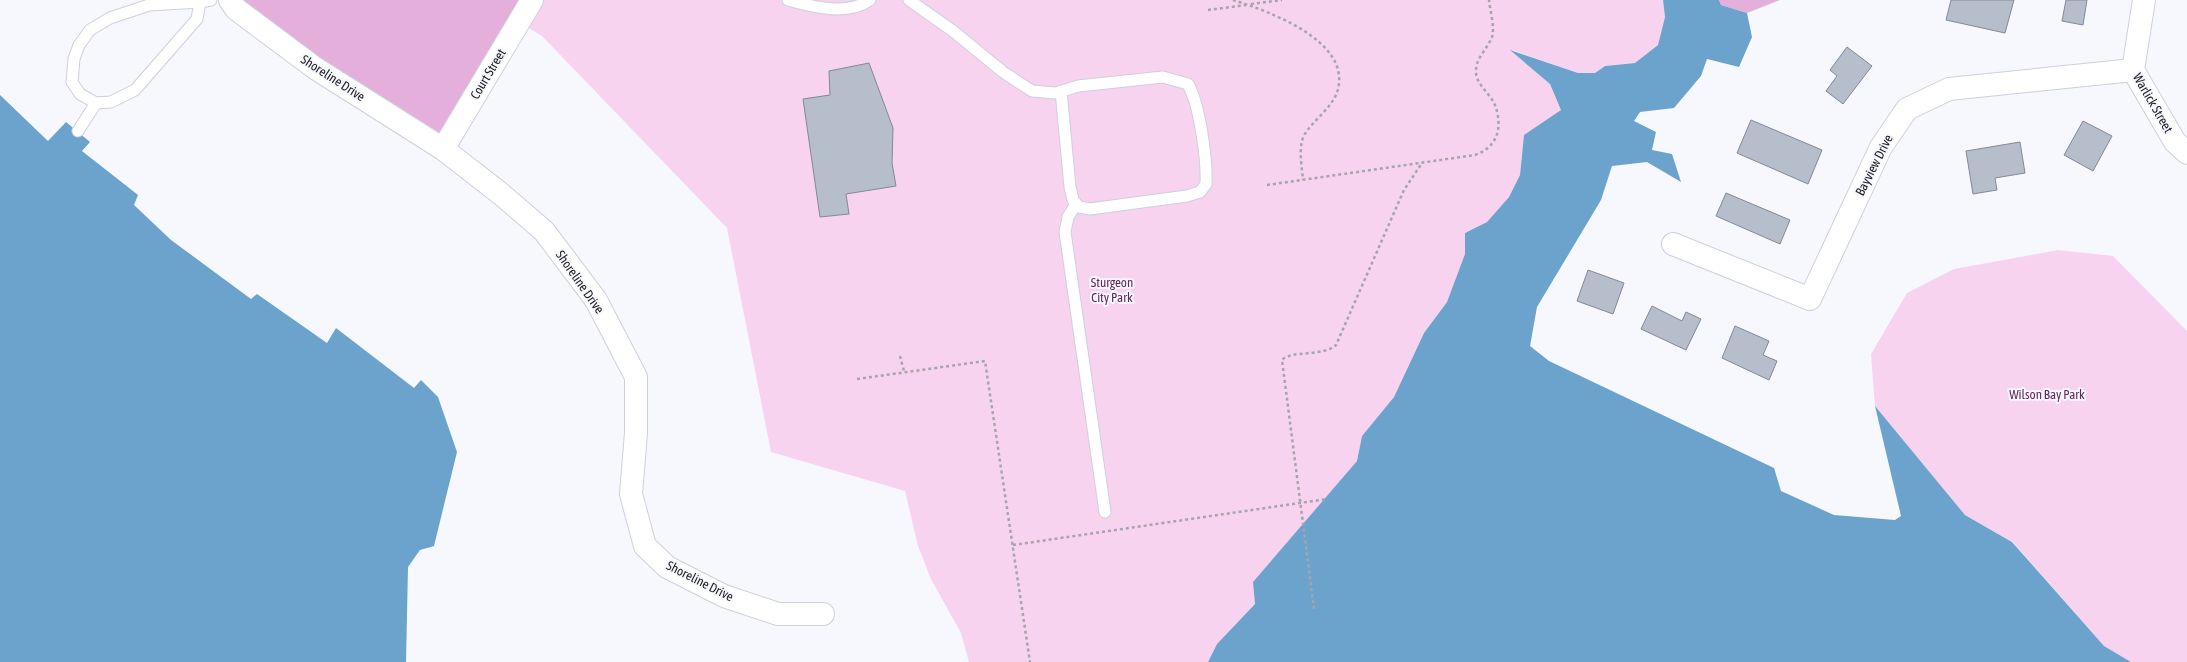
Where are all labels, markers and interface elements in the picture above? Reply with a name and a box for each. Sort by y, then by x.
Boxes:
street label: Court Street [467,46,509,102]
street label: Shoreline Drive [298,52,368,104]
street label: Warlick Street [2130,71,2176,136]
street label: Bayview Drive [1852,132,1896,198]
street label: Shoreline Drive [553,248,607,316]
park label: Sturgeon City Park [1091,275,1133,305]
park label: Wilson Bay Park [2009,387,2085,402]
street label: Shoreline Drive [664,558,736,604]

